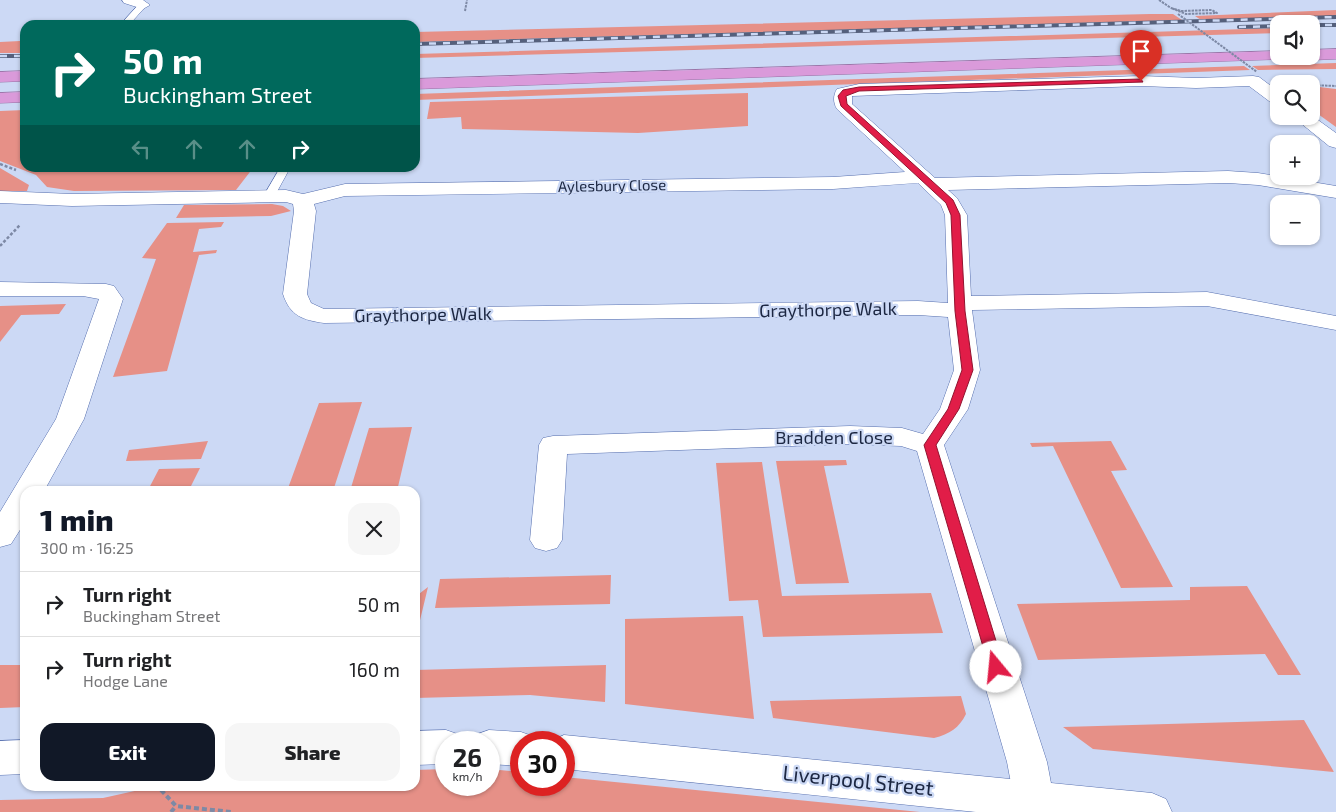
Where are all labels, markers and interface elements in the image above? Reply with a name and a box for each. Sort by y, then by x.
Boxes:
map controls [1270,15,1320,245]
button: sound [1270,15,1320,65]
pin [1120,30,1162,81]
icon: arrive [1127,37,1155,65]
text: 50 m [123,39,203,81]
icon: right [40,40,105,105]
button: search [1270,75,1320,125]
text: Buckingham Street [123,81,312,107]
icon: left [127,135,155,163]
icon: ahead [180,135,208,163]
icon: ahead [233,135,261,163]
icon: right [286,135,314,163]
button: + [1270,135,1320,185]
street label: Aylesbury Close [558,175,666,195]
button: − [1270,195,1320,245]
street label: Graythorpe Walk [759,297,897,321]
street label: Graythorpe Walk [354,302,492,326]
street label: Bradden Close [775,426,893,448]
text: 1 min [40,501,114,537]
button: close [348,503,400,555]
text: 300 m · 16:25 [40,538,134,557]
text: Turn right [83,583,171,606]
icon: right [40,590,68,618]
text: 50 m [357,593,400,616]
text: Buckingham Street [83,606,220,625]
position arrow [969,640,1021,692]
text: Turn right [83,648,171,671]
icon: right [40,655,68,683]
text: 160 m [349,658,400,681]
text: Hodge Lane [83,671,168,690]
button: Exit [40,723,215,781]
button: Share [225,723,400,781]
speed limit sign: 30 [510,731,575,796]
text: 26 [453,742,482,772]
street label: Liverpool Street [782,759,935,800]
text: km/h [453,769,482,783]

